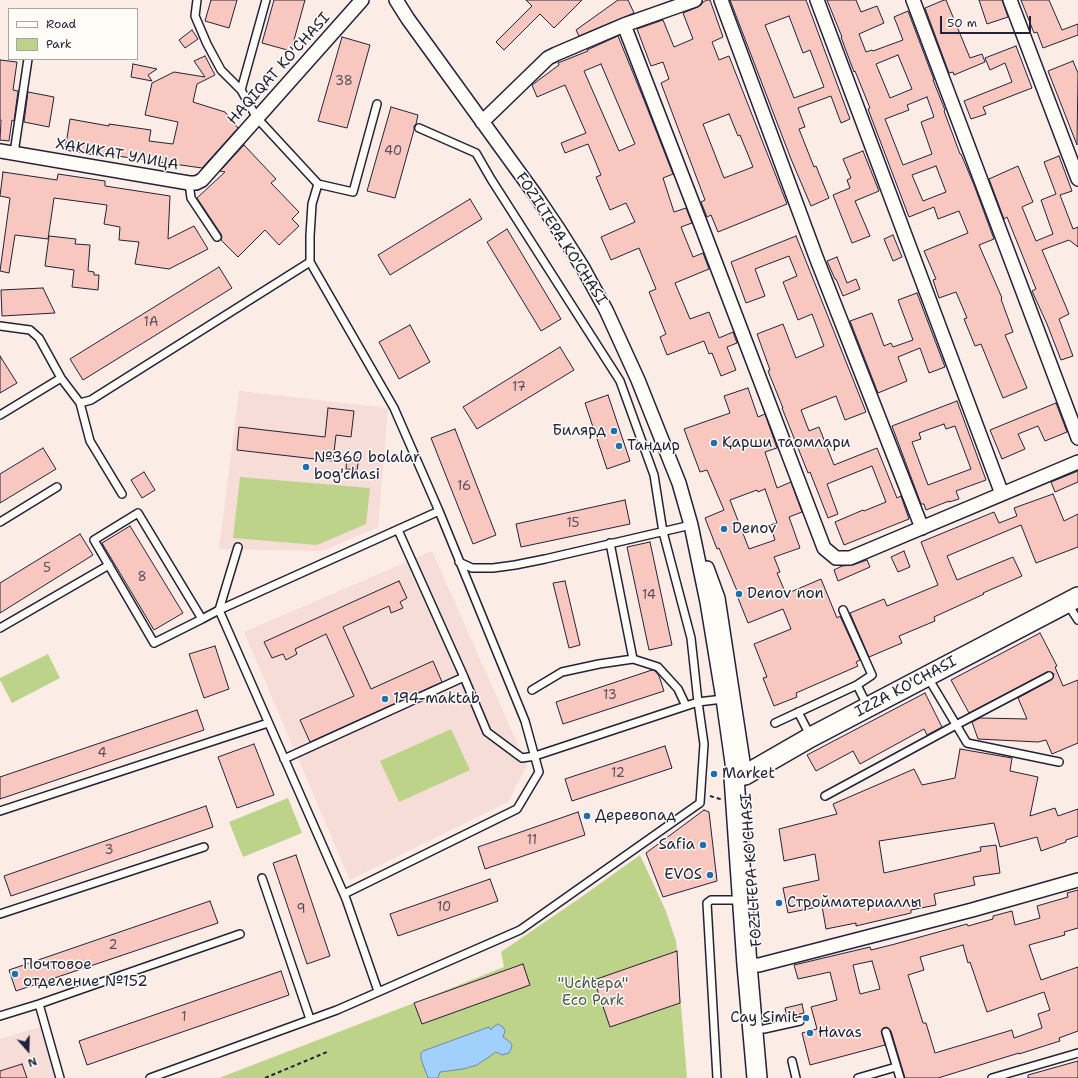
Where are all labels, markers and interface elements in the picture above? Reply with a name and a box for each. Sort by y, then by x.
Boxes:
legend [8,8,138,60]
scale bar [942,8,1033,34]
street label: HAQIQAT KO'CHASI [224,9,334,129]
text: 50 m [947,15,977,31]
text: Road [46,16,76,32]
text: Park [46,36,72,52]
house number: 38 [335,74,353,90]
street label: ХАКИКАТ УЛИЦА [54,135,180,175]
house number: 40 [384,144,402,160]
street label: FOZILTEPA KO'CHASI [512,170,610,308]
house number: 1А [144,315,158,331]
house number: 17 [512,380,526,396]
place label: Билярд [552,422,606,440]
marker: Билярд [609,426,619,436]
place label: Қарши таомлари [722,434,850,452]
place label: Тандир [627,437,680,455]
marker: Қарши таомлари [709,438,719,448]
marker: Тандир [614,441,624,451]
place label: №360 bolalar bog'chasi [314,449,420,484]
marker: №360 bolalar bog'chasi [301,462,311,472]
house number: 16 [457,479,471,495]
house number: 15 [566,516,580,532]
place label: Denov [732,520,776,538]
marker: Denov [719,524,729,534]
house number: 5 [43,561,51,577]
house number: 8 [137,570,147,586]
place label: Denov non [747,585,824,603]
house number: 14 [642,588,656,604]
marker: Denov non [734,589,744,599]
street label: IZZA KO'CHASI [852,653,960,721]
house number: 13 [603,688,617,704]
place label: 194-maktab [393,690,480,708]
marker: 194-maktab [380,694,390,704]
house number: 4 [97,746,107,762]
place label: Market [722,765,775,783]
house number: 12 [611,766,625,782]
marker: Market [709,769,719,779]
street label: FOZILTEPA KO'CHASI [738,793,766,947]
place label: Деревопад [595,807,676,825]
marker: Деревопад [582,811,592,821]
house number: 11 [527,833,537,849]
place label: Safia [658,836,695,854]
marker: Safia [698,840,708,850]
house number: 3 [104,843,114,859]
place label: EVOS [664,866,702,884]
marker: EVOS [705,870,715,880]
place label: Стройматериаллы [787,894,922,912]
marker: Стройматериаллы [774,898,784,908]
house number: 10 [437,900,451,916]
house number: 9 [296,902,306,918]
house number: 2 [108,938,118,954]
place label: Почтовое отделение №152 [23,956,148,991]
marker: Почтовое отделение №152 [10,969,20,979]
park label: "Uchtepa" Eco Park [558,975,628,1010]
place label: Cay Simit [730,1009,798,1027]
house number: 1 [181,1010,187,1026]
marker: Cay Simit [801,1013,811,1023]
place label: Havas [818,1024,862,1042]
marker: Havas [805,1028,815,1038]
north arrow [8,1030,48,1070]
text: N [26,1053,39,1070]

